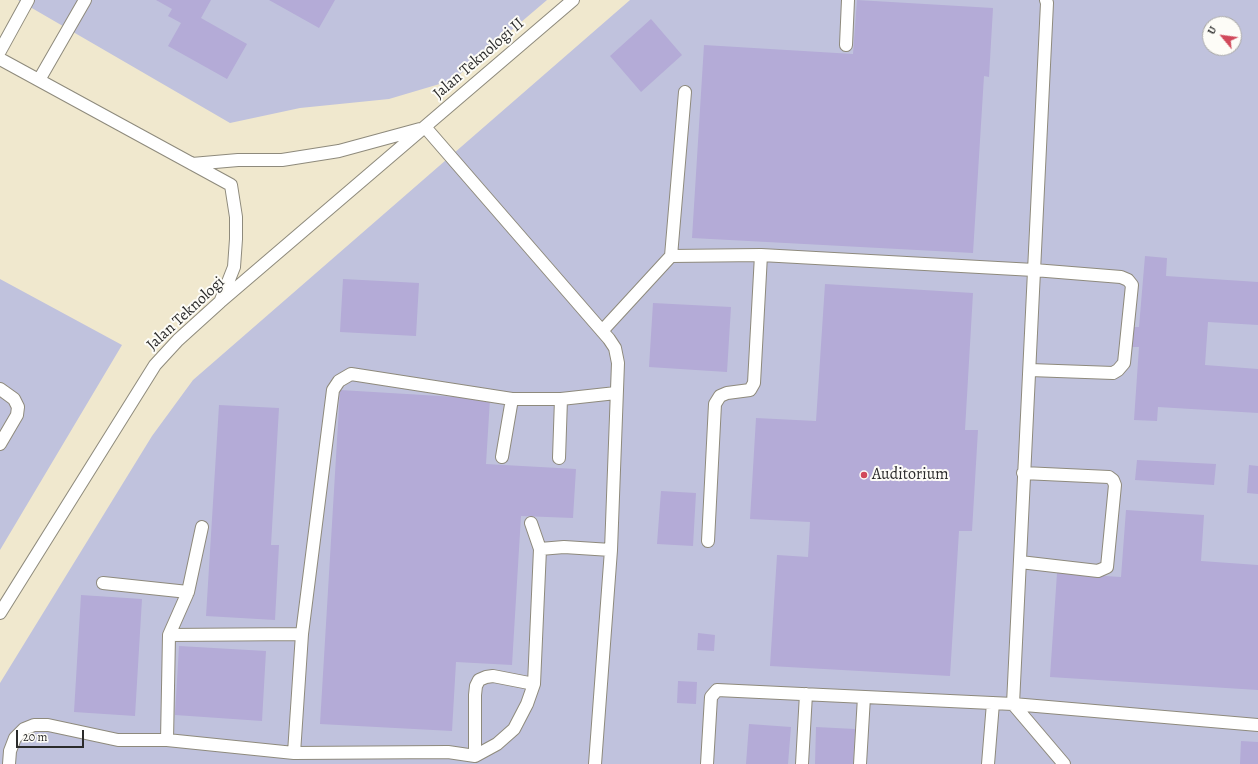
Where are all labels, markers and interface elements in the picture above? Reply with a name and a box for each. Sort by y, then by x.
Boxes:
street label: Jalan Teknologi II [430,14,528,104]
north arrow [1202,16,1242,56]
text: U [1204,24,1220,37]
street label: Jalan Teknologi [143,273,229,355]
place label: Auditorium [872,465,949,485]
marker: Auditorium [859,470,869,480]
scale bar [18,722,86,748]
text: 20 m [23,729,47,745]

